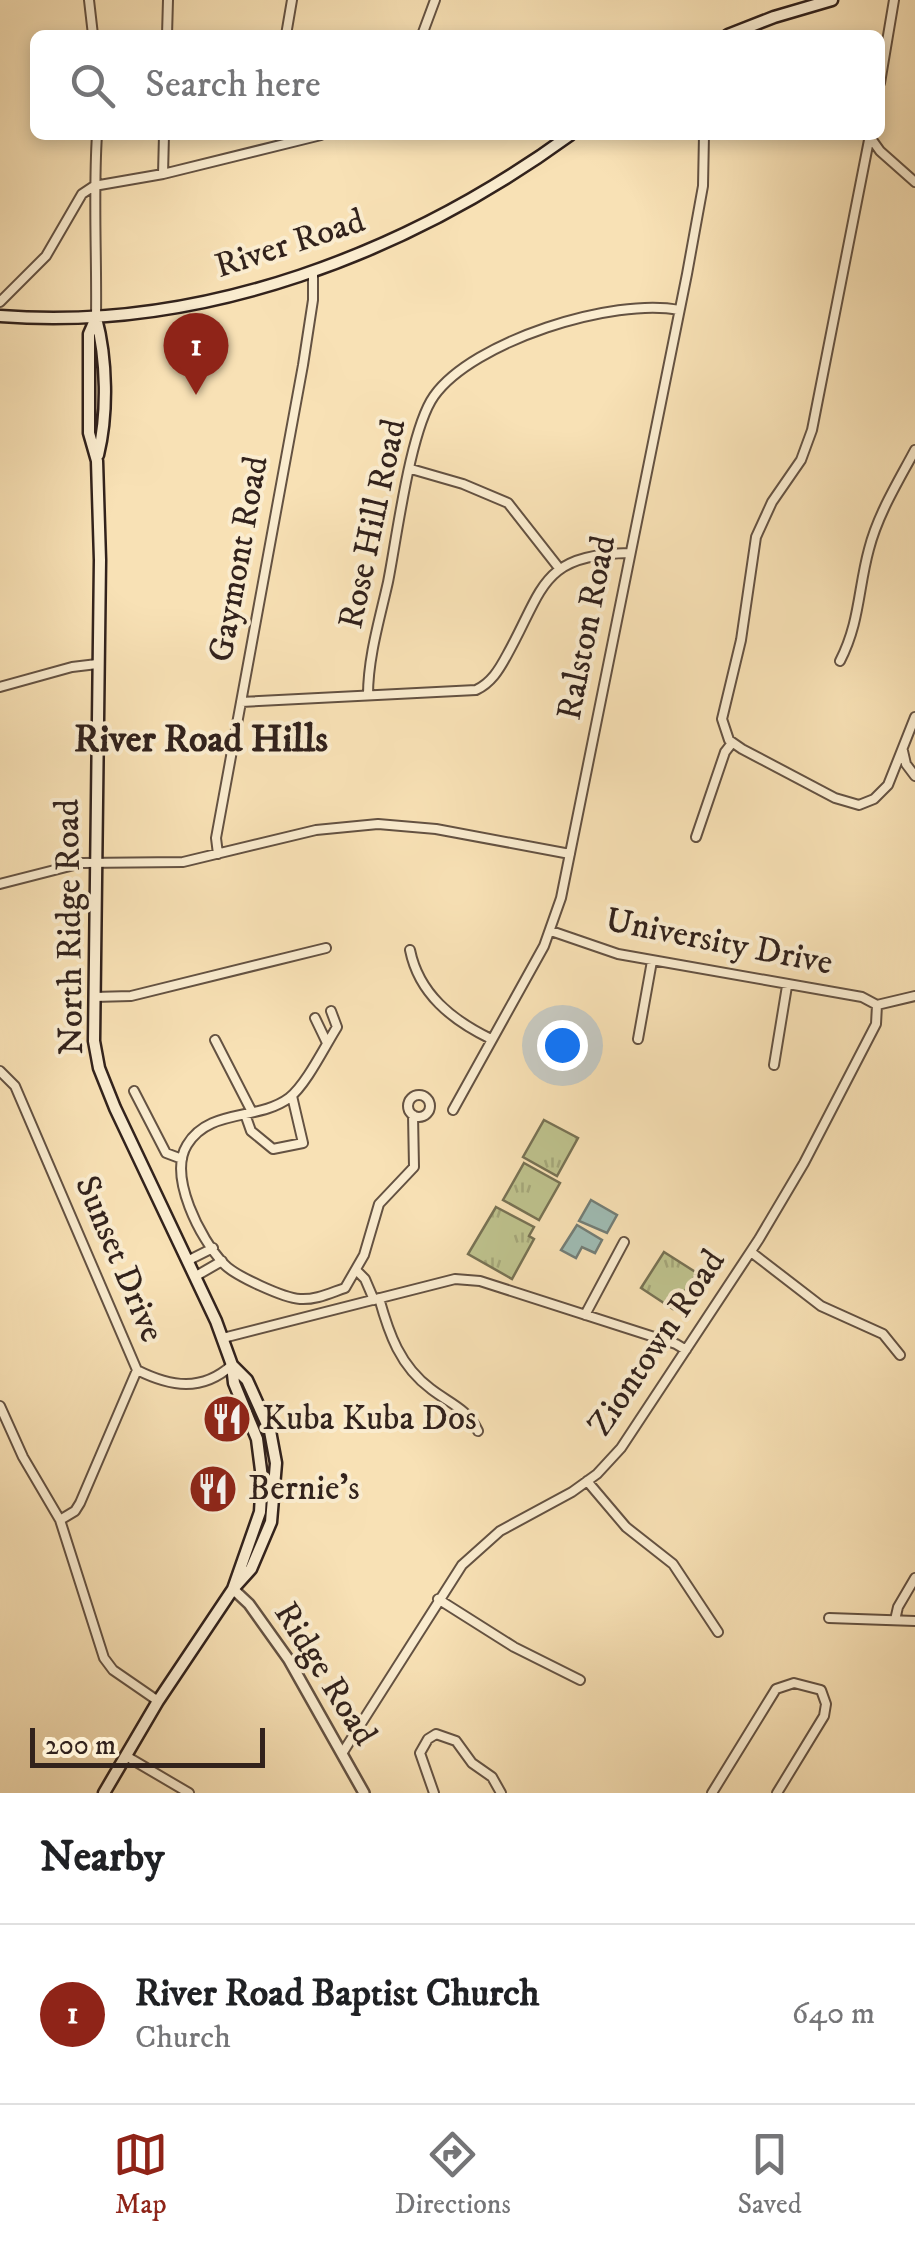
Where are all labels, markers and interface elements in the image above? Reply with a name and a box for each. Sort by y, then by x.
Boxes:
search box [30,30,885,140]
icon: search [65,58,120,113]
text: Search here [145,61,321,109]
street label: River Road [209,199,371,289]
pin: 1 [164,312,228,395]
street label: Rose Hill Road [329,415,417,633]
street label: Gaymont Road [199,452,279,665]
street label: Ralston Road [548,532,627,724]
district label: River Road Hills [74,716,328,764]
street label: North Ridge Road [46,798,94,1056]
street label: University Drive [602,898,836,986]
your location [537,1020,588,1071]
street label: Sunset Drive [64,1169,174,1349]
street label: Ziontown Road [579,1241,736,1445]
restaurant icon: Kuba Kuba Dos [201,1393,253,1445]
place label: Kuba Kuba Dos [262,1397,477,1441]
restaurant icon: Bernie's [187,1463,239,1515]
place label: Bernie's [248,1467,360,1511]
street label: Ridge Road [264,1594,387,1754]
scale bar [30,1723,265,1768]
text: 200 m [45,1728,116,1763]
text: Nearby [40,1832,164,1884]
text: River Road Baptist Church [135,1970,539,2018]
text: 1 [67,1994,78,2034]
text: 640 m [792,1994,875,2034]
text: Church [135,2018,231,2058]
tab: Map [113,2127,168,2222]
tab: Directions [395,2127,511,2222]
tab: Saved [737,2127,802,2222]

